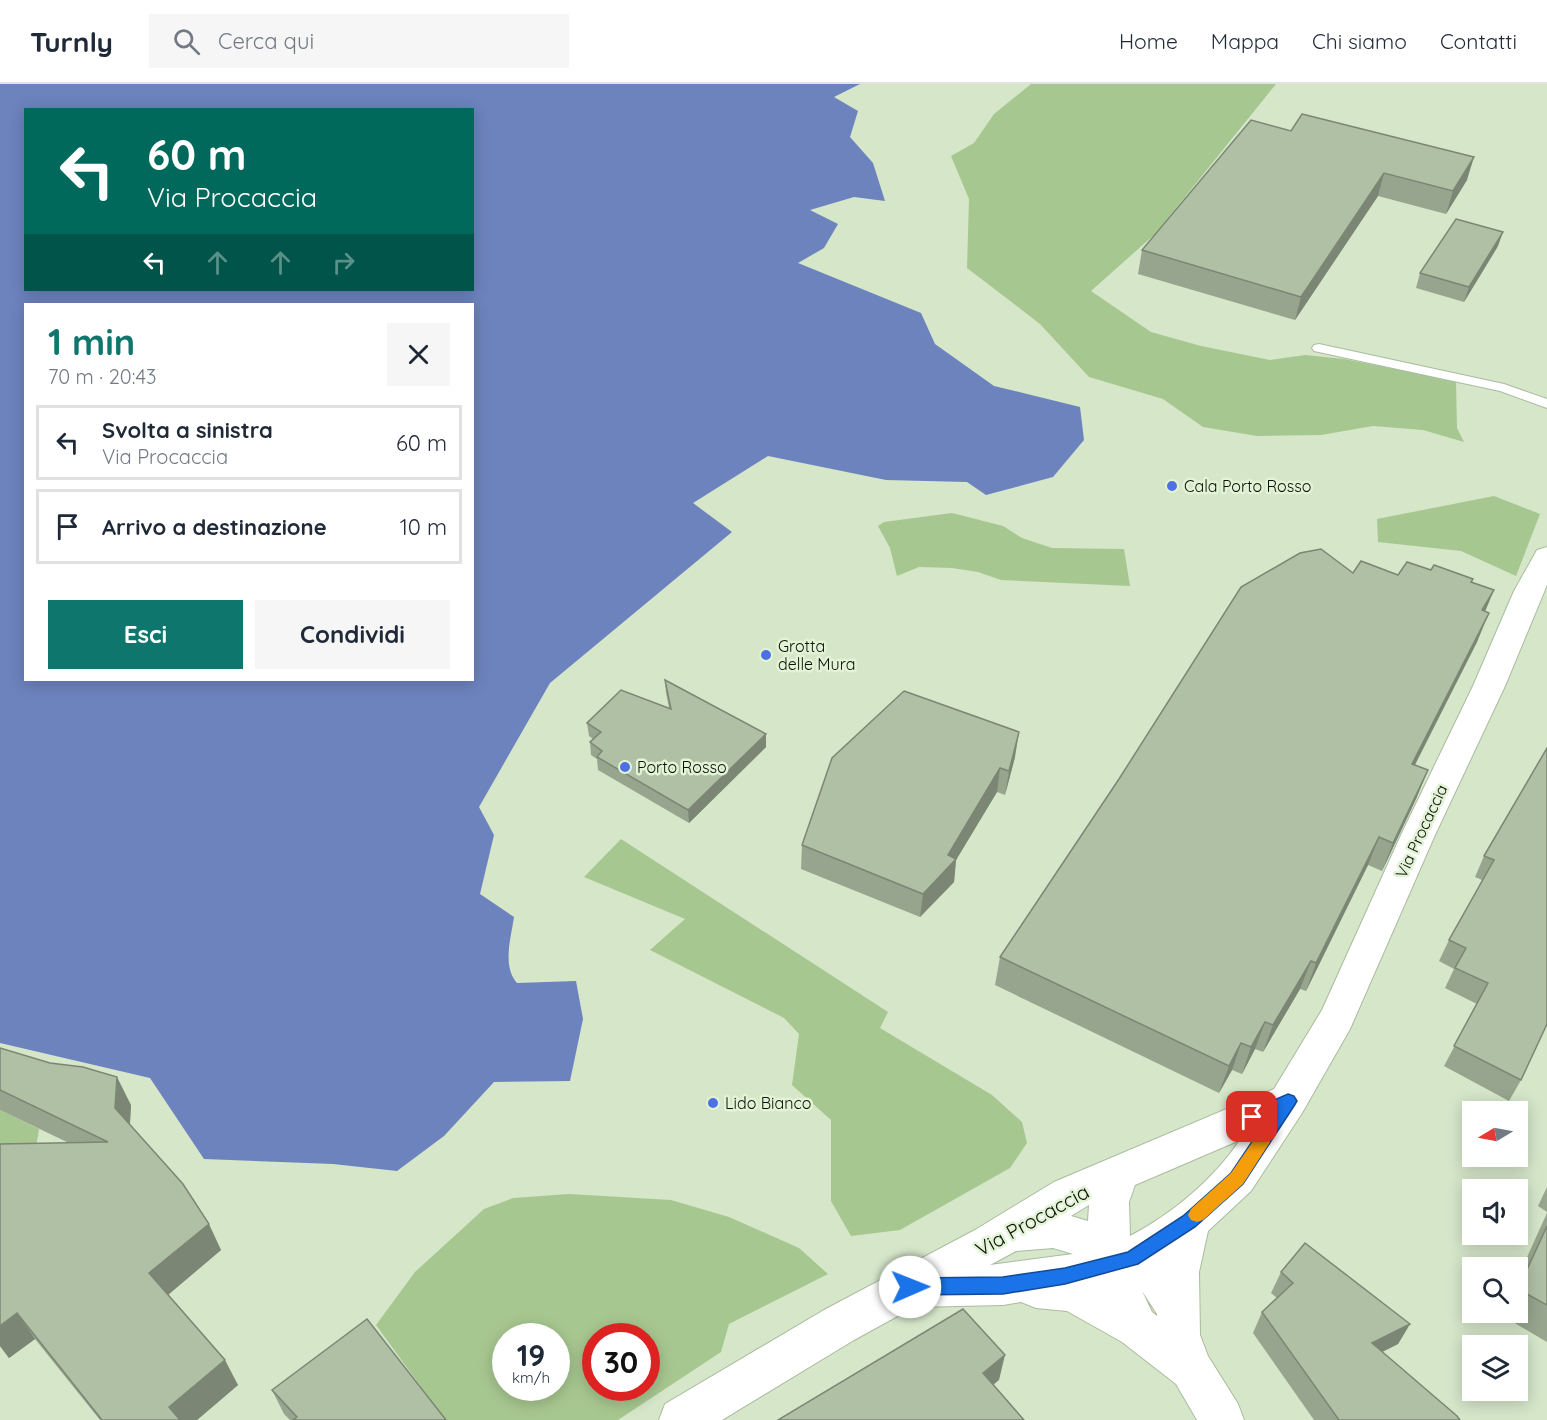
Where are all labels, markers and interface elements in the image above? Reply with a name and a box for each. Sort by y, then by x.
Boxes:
search box [149,14,569,68]
text: Turnly [30,24,113,59]
icon: search [170,25,203,58]
text: Cerca qui [218,27,314,55]
text: Home [1119,28,1178,54]
text: Mappa [1211,28,1279,54]
text: Chi siamo [1312,28,1407,54]
text: Contatti [1440,28,1517,54]
text: 60 m [147,128,247,181]
icon: left [48,132,126,210]
text: Via Procaccia [147,180,317,214]
icon: left [138,246,171,279]
icon: ahead [201,246,234,279]
icon: ahead [264,246,297,279]
icon: right [327,246,360,279]
text: 1 min [48,319,135,364]
button: close [387,323,450,386]
text: 70 m · 20:43 [48,364,156,389]
text: Svolta a sinistra [102,416,273,444]
icon: left [51,426,84,459]
text: 60 m [396,429,447,457]
text: Via Procaccia [102,444,228,469]
place label: Cala Porto Rosso [1184,476,1311,496]
marker: Cala Porto Rosso [1165,479,1179,493]
icon: arrive [51,510,84,543]
text: Arrivo a destinazione [102,513,327,541]
text: 10 m [400,513,447,541]
button: Esci [48,600,243,669]
button: Condividi [255,600,450,669]
place label: Grotta delle Mura [778,636,855,674]
marker: Grotta delle Mura [759,648,773,662]
place label: Porto Rosso [637,757,727,777]
marker: Porto Rosso [618,760,632,774]
street label: Via Procaccia [1391,781,1451,881]
pin [1226,1091,1277,1142]
place label: Lido Bianco [725,1093,811,1113]
marker: Lido Bianco [706,1096,720,1110]
icon: arrive [1235,1100,1268,1133]
north arrow [1462,1101,1528,1167]
map controls [1462,1101,1528,1401]
street label: Via Procaccia [971,1179,1093,1261]
button: sound [1462,1179,1528,1245]
position arrow [878,1255,942,1319]
button: search [1462,1257,1528,1323]
speed limit sign: 30 [582,1323,660,1401]
button: layers [1462,1335,1528,1401]
text: 19 [517,1336,545,1374]
text: km/h [512,1368,550,1387]

